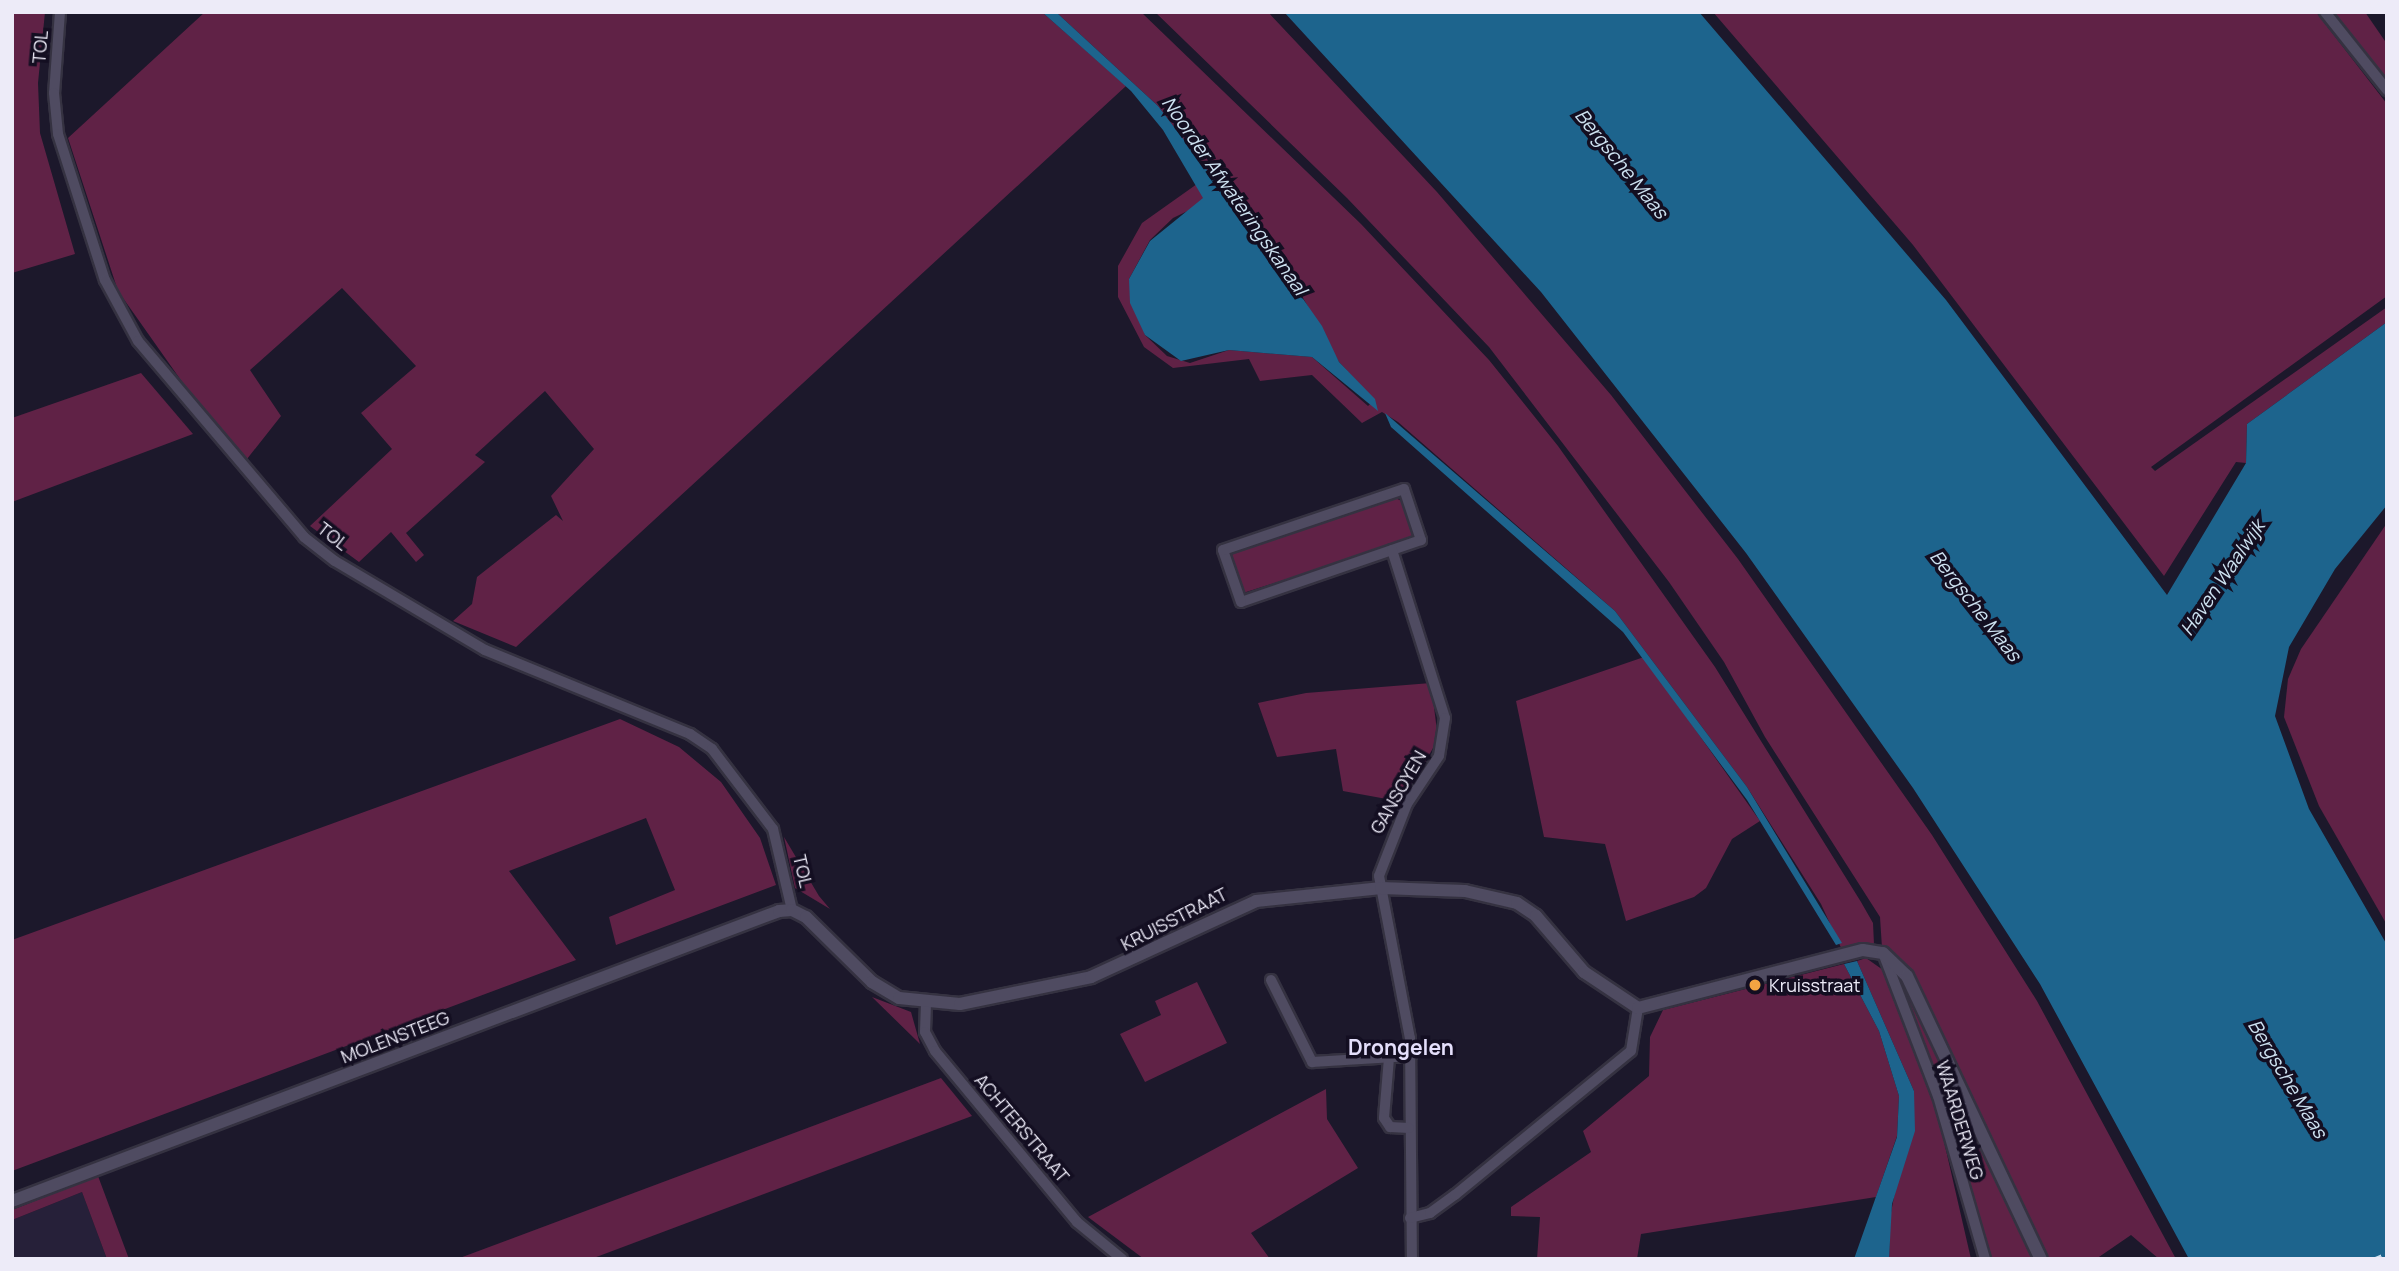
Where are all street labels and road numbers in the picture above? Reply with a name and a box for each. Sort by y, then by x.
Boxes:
street label: TOL [28,30,52,64]
street label: TOL [313,517,353,555]
street label: GANSOYEN [1366,747,1430,837]
street label: TOL [789,853,817,889]
street label: KRUISSTRAAT [1117,883,1231,955]
street label: MOLENSTEEG [338,1006,452,1068]
street label: WAARDERWEG [1932,1058,1988,1182]
street label: ACHTERSTRAAT [970,1069,1074,1187]

